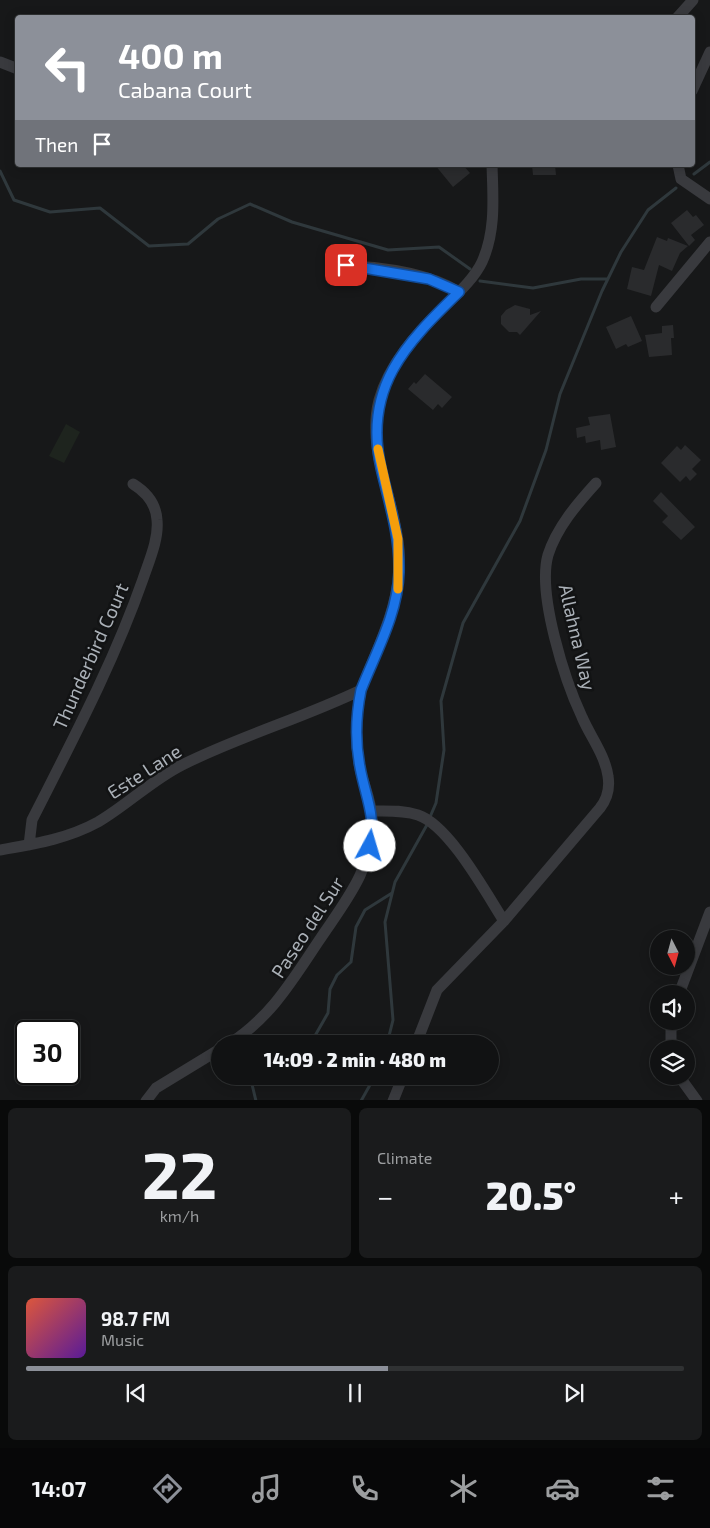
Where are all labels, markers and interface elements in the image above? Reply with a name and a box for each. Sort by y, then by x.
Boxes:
text: 400 m [118,34,223,76]
icon: left [35,35,100,100]
text: Cabana Court [118,76,252,102]
icon: arrive [88,130,116,158]
text: Then [35,133,78,156]
pin [325,244,367,286]
icon: arrive [332,251,360,279]
street label: Thunderbird Court [47,579,133,733]
street label: Allahna Way [555,582,601,692]
street label: Este Lane [103,739,185,803]
position arrow [343,819,395,871]
street label: Paseo del Sur [266,872,348,982]
north arrow [650,930,695,975]
map controls [650,930,695,1085]
button: sound [650,985,695,1030]
speed limit sign: 30 [15,1020,80,1085]
button: layers [650,1040,695,1085]
text: 14:09 · 2 min · 480 m [264,1048,446,1071]
text: 22 [142,1134,217,1212]
text: Climate [377,1148,432,1167]
text: 20.5° [486,1172,576,1218]
text: − [377,1179,393,1213]
text: + [669,1179,684,1213]
text: km/h [160,1206,199,1225]
text: 98.7 FM [101,1307,170,1330]
text: Music [101,1330,144,1349]
icon: previous [122,1379,150,1407]
icon: pause [341,1379,369,1407]
icon: next [560,1379,588,1407]
icon: directions [150,1471,185,1506]
icon: music [249,1471,284,1506]
icon: phone [347,1471,382,1506]
icon: climate [446,1471,481,1506]
icon: car [545,1471,580,1506]
icon: filters [643,1471,678,1506]
text: 14:07 [32,1475,86,1501]

